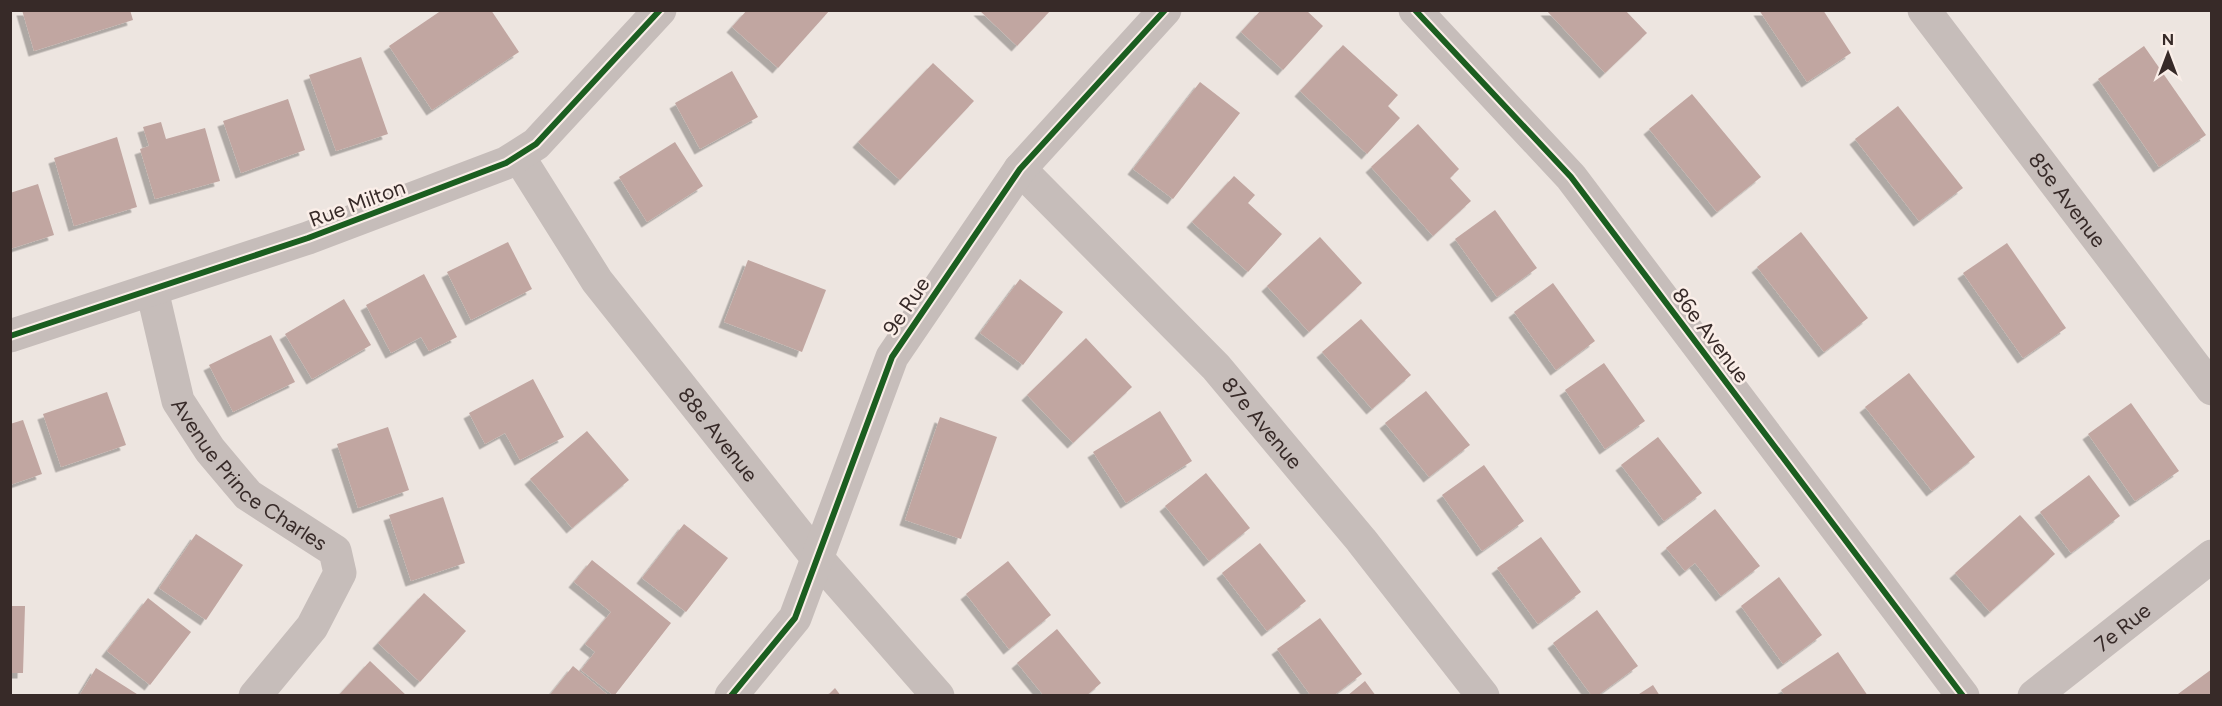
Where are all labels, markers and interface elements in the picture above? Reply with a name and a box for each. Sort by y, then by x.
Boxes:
north arrow [2138,24,2198,84]
text: N [2162,30,2174,49]
street label: 85e Avenue [2024,147,2112,252]
street label: Rue Milton [305,174,409,232]
street label: 9e Rue [877,272,935,340]
street label: 86e Avenue [1667,283,1755,387]
street label: 87e Avenue [1217,372,1308,473]
street label: 88e Avenue [674,382,764,486]
street label: Avenue Prince Charles [167,393,332,555]
street label: 7e Rue [2089,597,2155,656]

